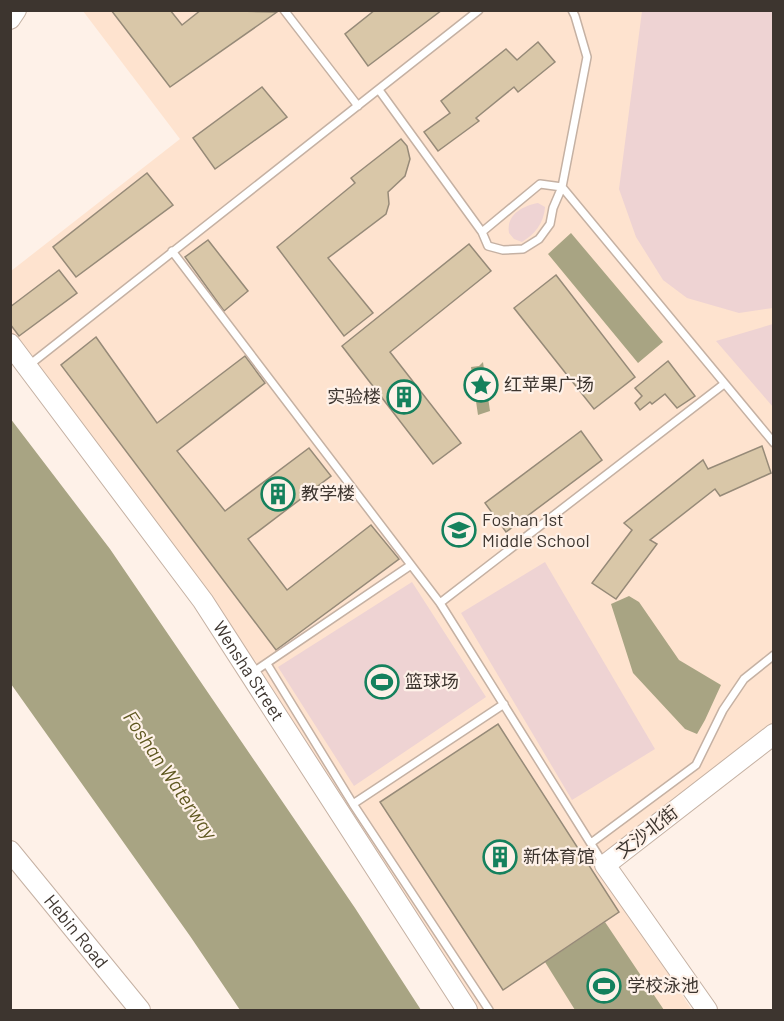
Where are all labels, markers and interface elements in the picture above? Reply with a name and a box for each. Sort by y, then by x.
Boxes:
place icon: 红苹果广场 [463,367,499,403]
place label: 红苹果广场 [504,373,594,395]
building icon: 实验楼 [386,379,422,415]
place label: 实验楼 [327,385,381,407]
building icon: 教学楼 [260,476,296,512]
place label: 教学楼 [301,482,355,504]
place label: Foshan 1st Middle School [482,508,590,551]
school or university icon: Foshan 1st Middle School [441,512,477,548]
street label: Wensha Street [209,617,290,725]
sports icon: 篮球场 [364,664,400,700]
place label: 篮球场 [405,670,459,692]
water label: Foshan Waterway [119,706,223,844]
street label: 文沙北街 [611,800,682,862]
building icon: 新体育馆 [482,839,518,875]
place label: 新体育馆 [523,845,595,867]
street label: Hebin Road [40,889,113,972]
sports icon: 学校泳池 [586,968,622,1004]
place label: 学校泳池 [627,974,699,996]

